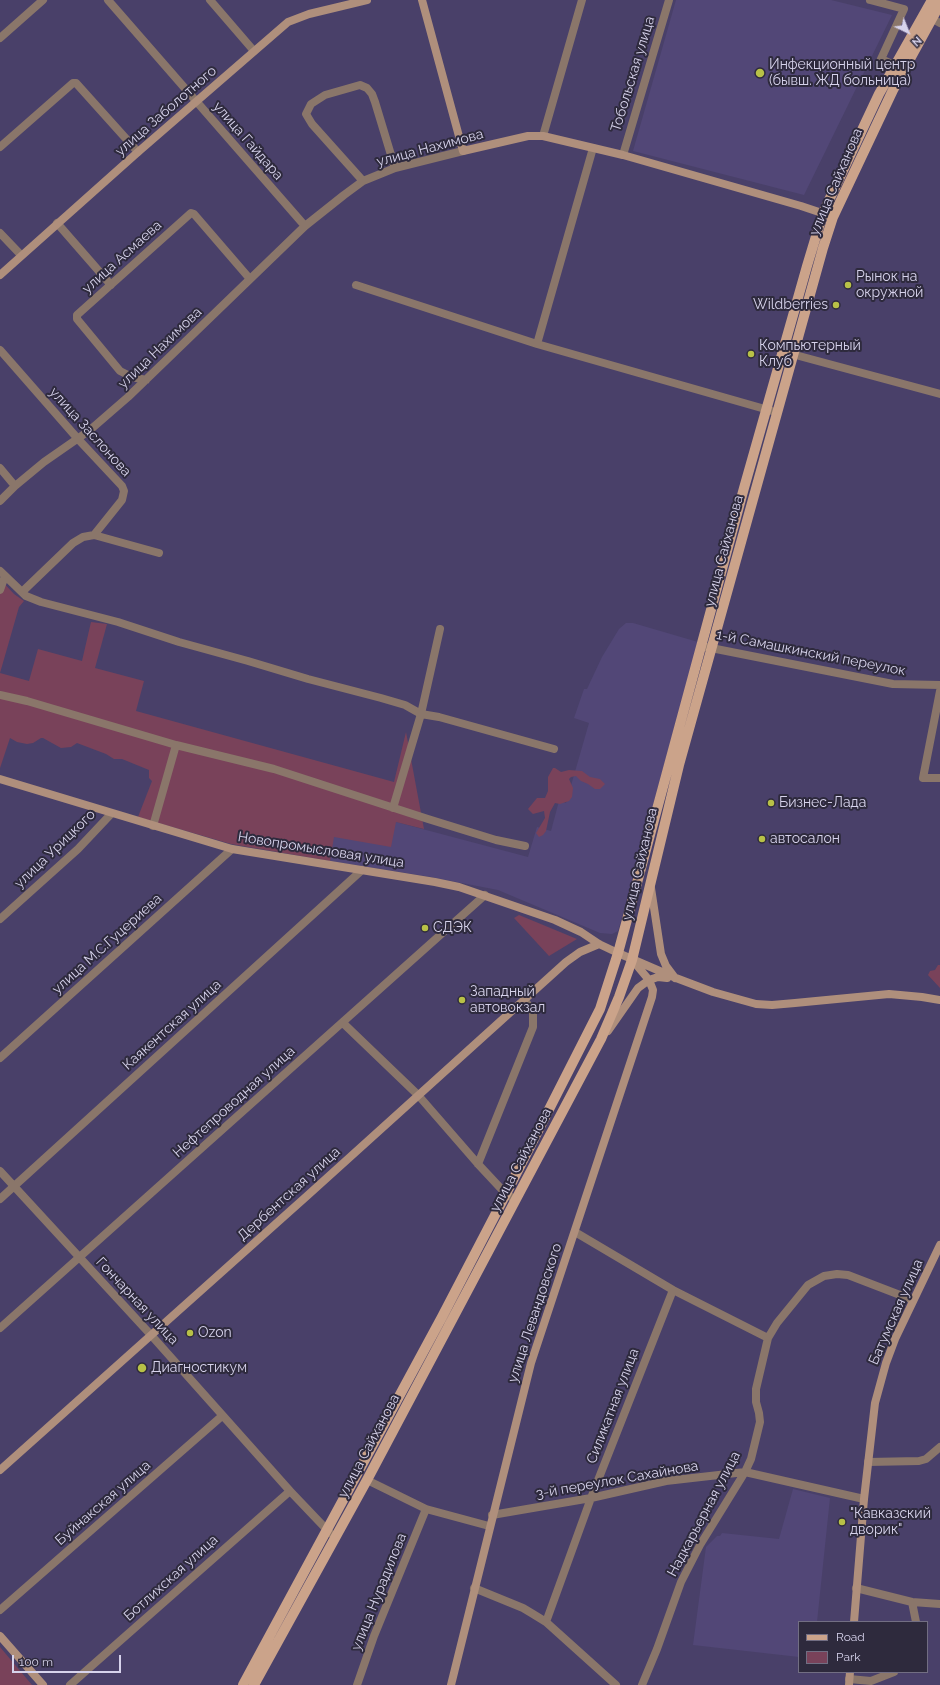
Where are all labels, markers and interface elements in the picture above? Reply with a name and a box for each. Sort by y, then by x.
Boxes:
north arrow [888,12,928,52]
street label: Тобольская улица [607,14,659,134]
text: N [909,34,924,49]
place label: Инфекционный центр (бывш. ЖД больница) [769,57,915,90]
street label: улица Заболотного [112,62,220,160]
marker: Инфекционный центр (бывш. ЖД больница) [754,67,766,79]
street label: улица Гайдара [209,98,287,184]
street label: улица Нахимова [375,126,485,170]
street label: улица Сайханова [806,126,866,238]
street label: улица Асмаева [79,217,165,297]
place label: Рынок на окружной [856,269,923,302]
marker: Рынок на окружной [843,280,853,290]
place label: Wildberries [753,297,828,313]
marker: Wildberries [831,300,841,310]
street label: улица Нахимова [115,304,205,392]
place label: Компьютерный Клуб [759,338,861,370]
marker: Компьютерный Клуб [746,349,756,359]
street label: улица Заслонова [46,384,134,480]
street label: улица Сайханова [701,493,747,609]
street label: 1-й Самашкинский переулок [715,626,907,680]
place label: Бизнес-Лада [779,795,866,811]
marker: Бизнес-Лада [766,798,776,808]
street label: улица Урицкого [11,806,99,892]
street label: улица Сайханова [619,806,661,922]
street label: Новопромысловая улица [237,829,405,871]
place label: автосалон [770,831,840,847]
marker: автосалон [757,834,767,844]
street label: улица М.С.Гуцериева [49,890,165,998]
place label: СДЭК [433,920,472,936]
marker: СДЭК [420,923,430,933]
street label: Каякентская улица [119,976,225,1074]
place label: Западный автовокзал [470,984,545,1016]
marker: Западный автовокзал [457,995,467,1005]
street label: Нефтепроводная улица [170,1043,298,1161]
street label: улица Сайханова [487,1105,555,1215]
street label: Дербентская улица [234,1144,344,1244]
street label: улица Левандовского [504,1241,566,1385]
street label: Гончарная улица [92,1254,182,1348]
street label: Батумская улица [865,1257,927,1367]
place label: Ozon [198,1325,232,1341]
marker: Ozon [185,1328,195,1338]
street label: Силикатная улица [583,1346,643,1466]
place label: Диагностикум [151,1360,247,1376]
marker: Диагностикум [136,1362,148,1374]
street label: улица Сайханова [335,1391,403,1501]
street label: Надкарьерная улица [664,1448,744,1580]
street label: Буйнакская улица [52,1457,154,1549]
street label: 3-й переулок Сахайнова [534,1457,700,1503]
place label: "Кавказский дворик" [850,1506,931,1538]
marker: "Кавказский дворик" [837,1517,847,1527]
street label: Ботлихская улица [121,1531,221,1625]
street label: улица Нурадилова [348,1531,410,1653]
legend [798,1621,928,1673]
text: Road [836,1630,865,1644]
scale bar [14,1647,123,1673]
text: Park [836,1650,861,1664]
text: 100 m [19,1655,53,1669]

